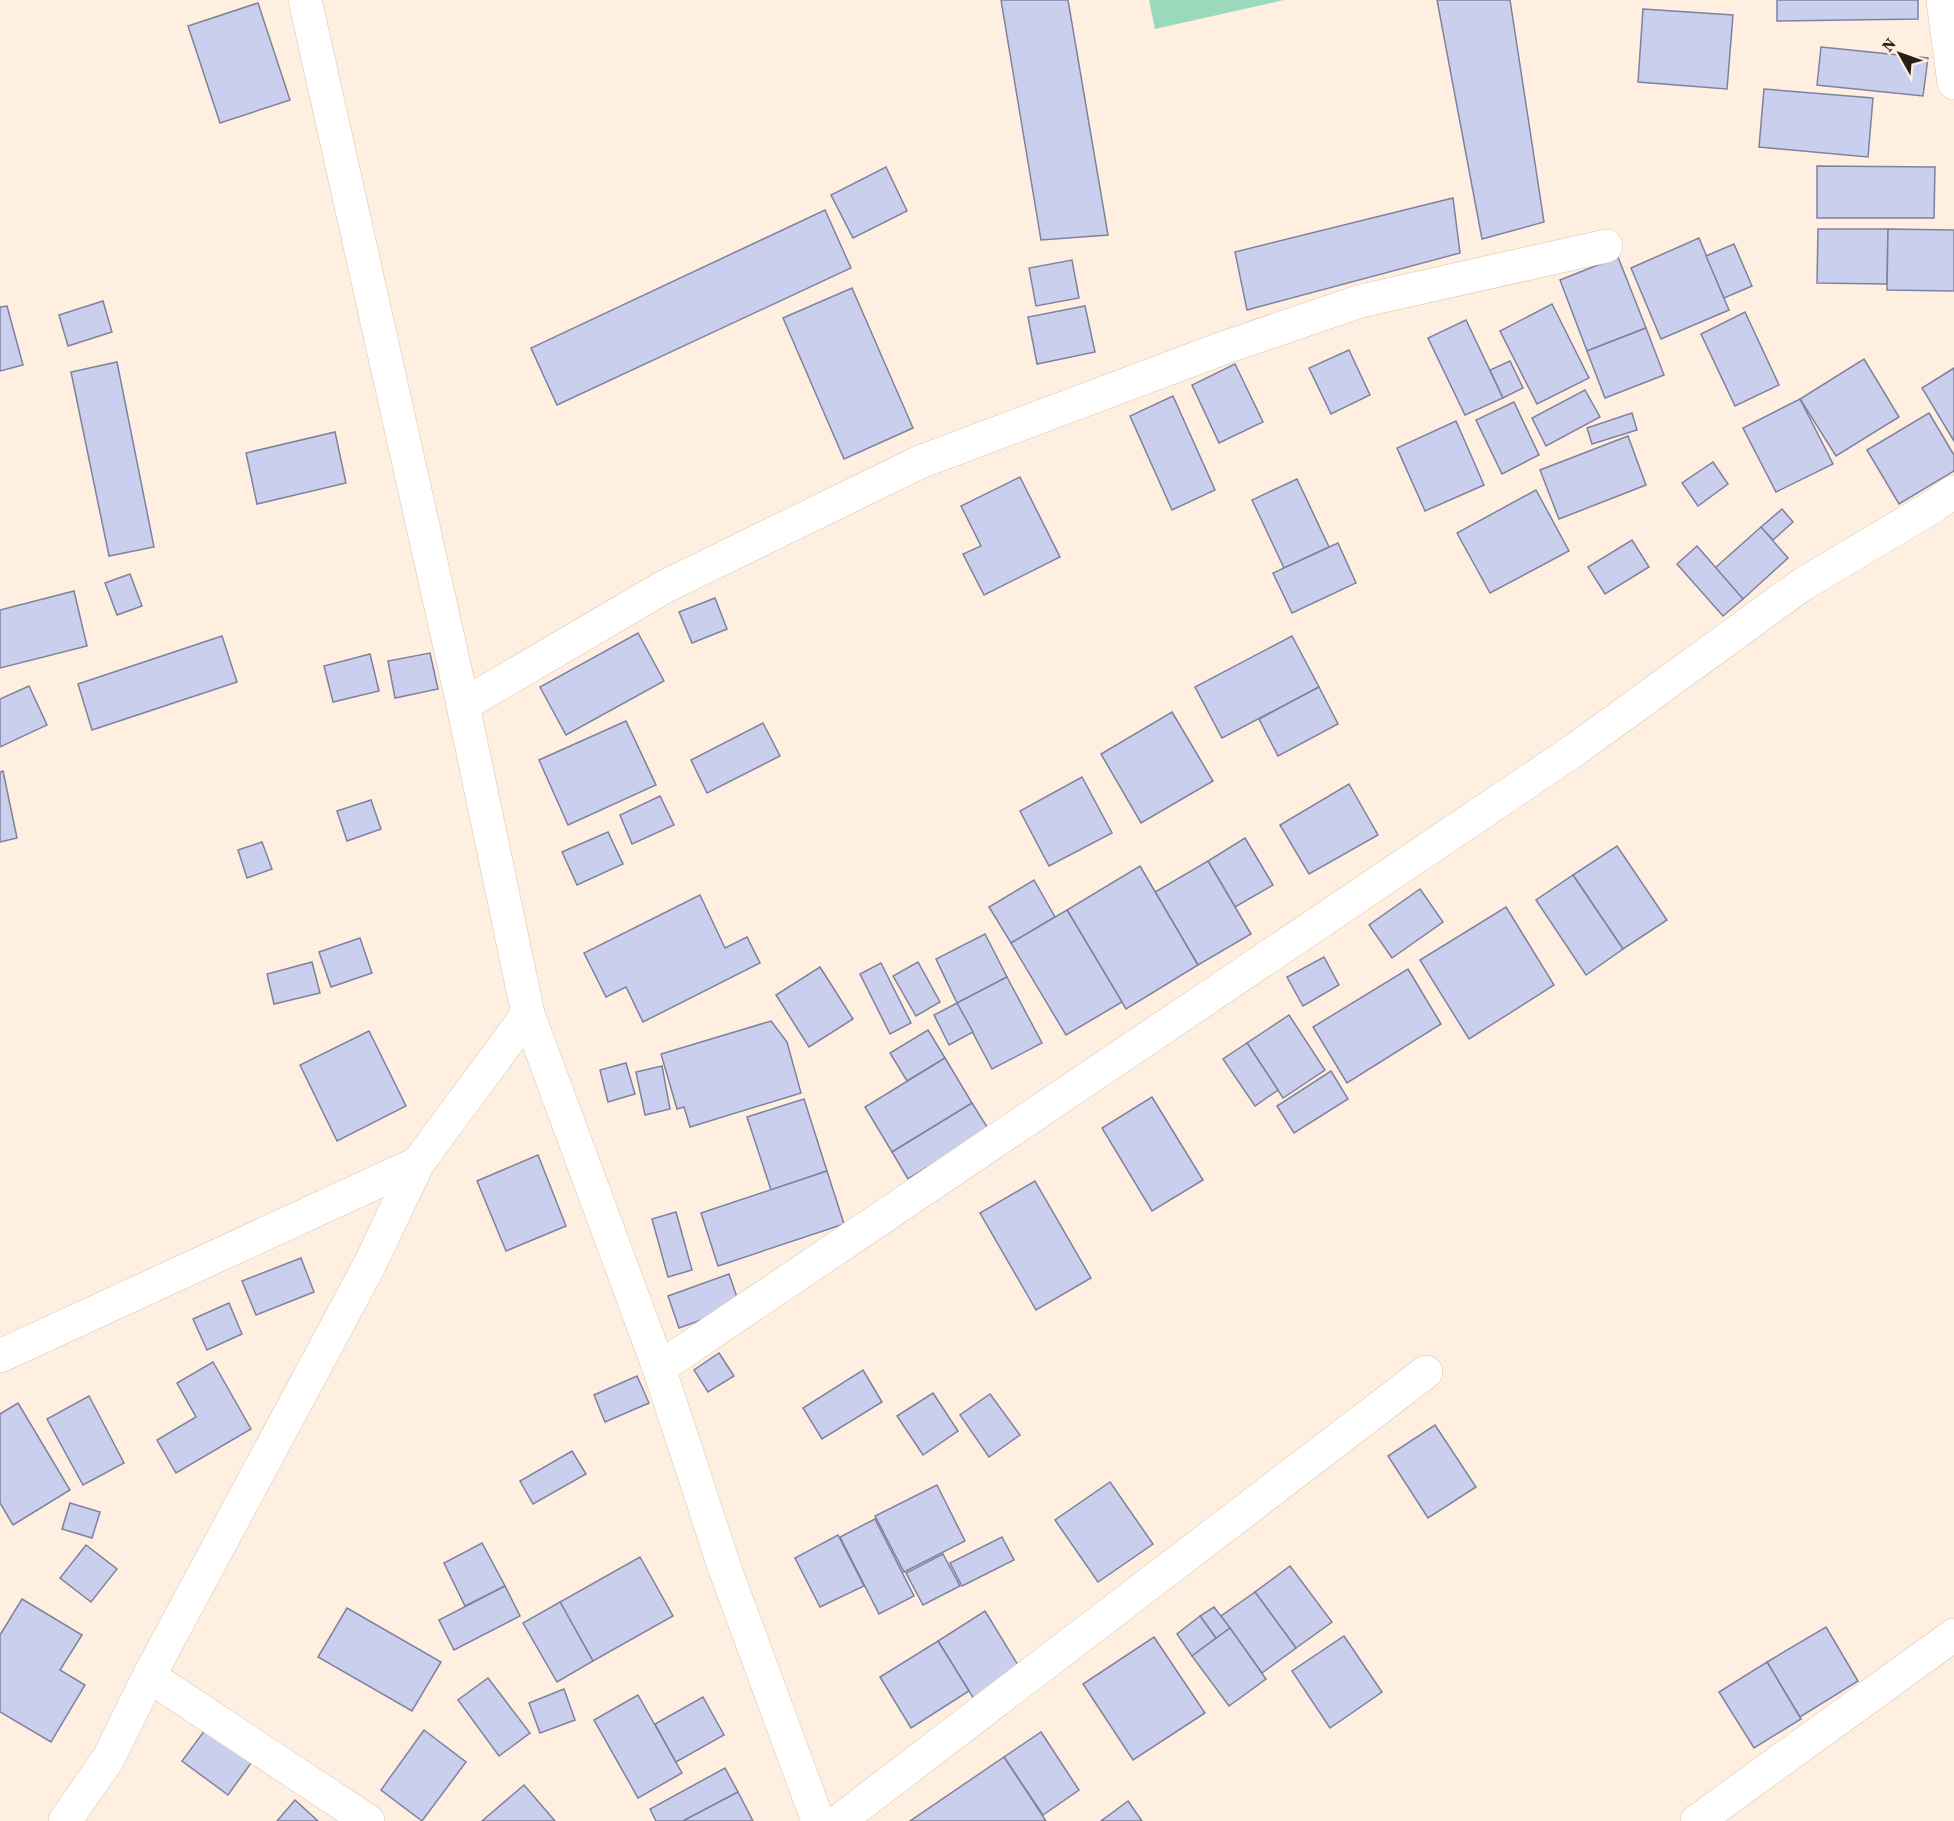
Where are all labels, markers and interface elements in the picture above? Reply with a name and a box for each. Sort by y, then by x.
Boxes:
north arrow [1870,24,1930,84]
text: N [1876,33,1901,56]

